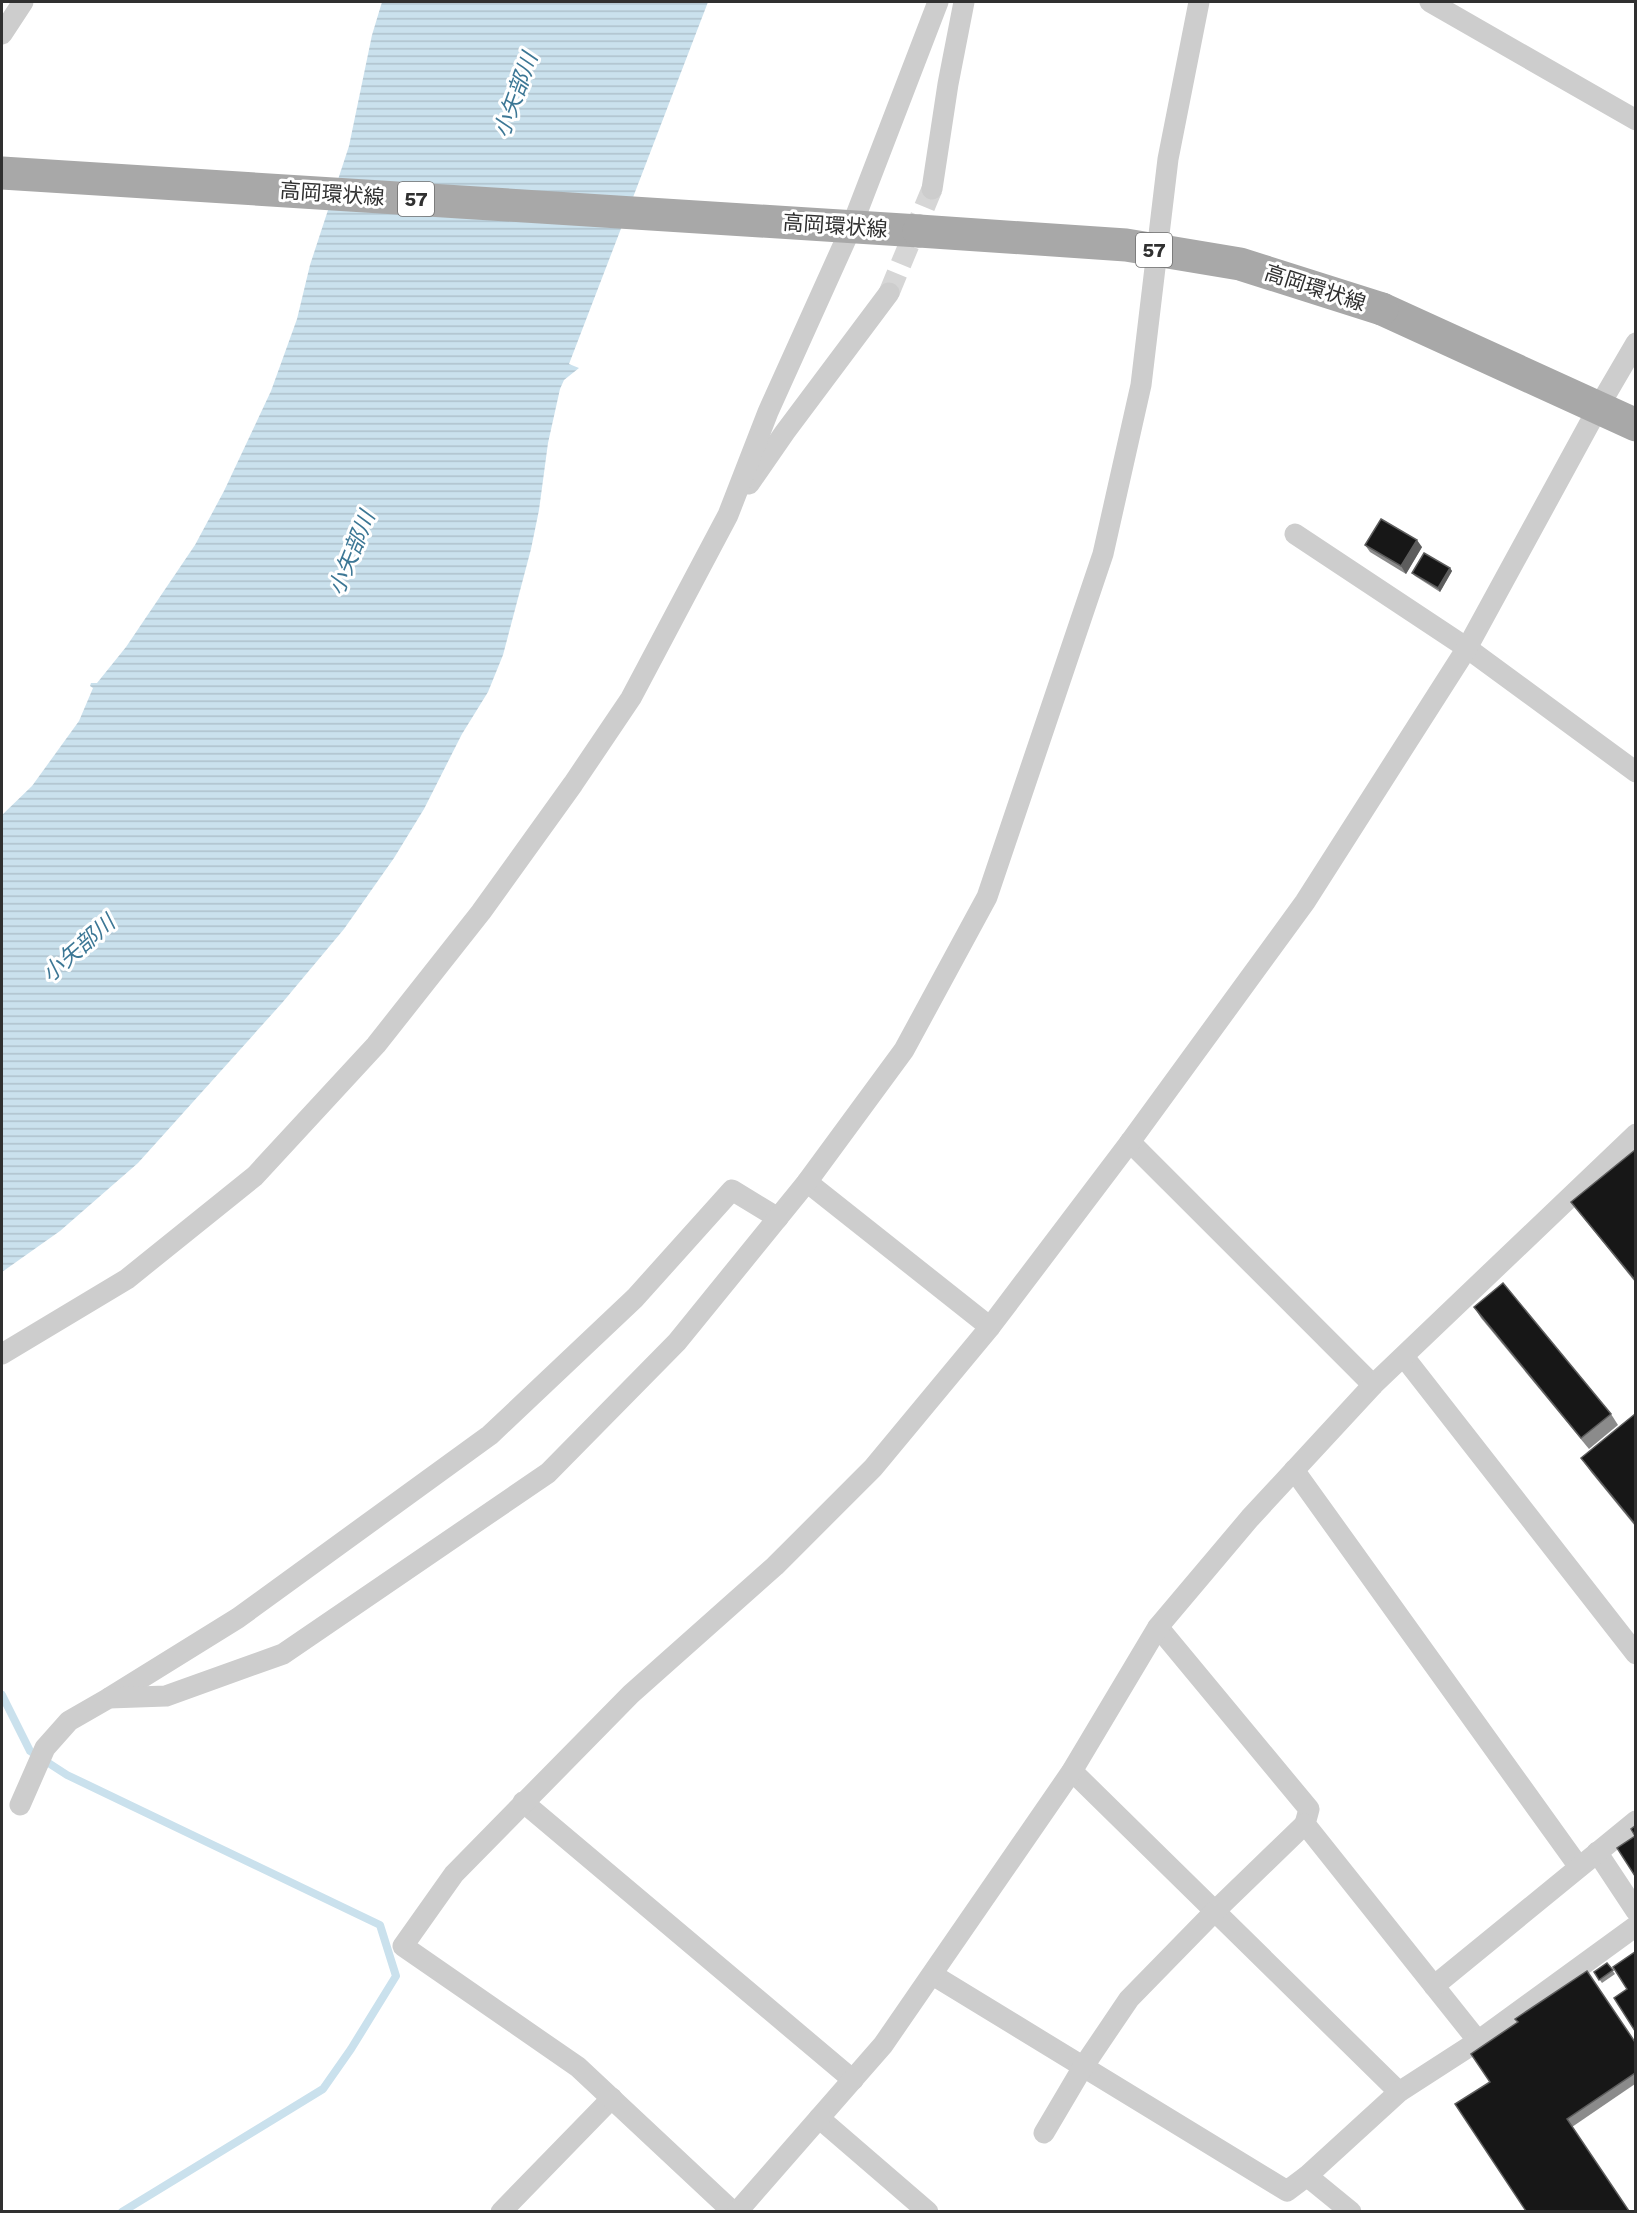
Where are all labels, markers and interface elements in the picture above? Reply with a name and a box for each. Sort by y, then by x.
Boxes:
water label: 小矢部川 [489,48,543,141]
street label: 高岡環状線 [279,177,385,210]
road number: 57 [398,182,434,216]
street label: 高岡環状線 [782,209,888,242]
road number: 57 [1136,233,1172,267]
street label: 高岡環状線 [1261,259,1369,316]
water label: 小矢部川 [323,506,380,599]
water label: 小矢部川 [37,909,121,987]

